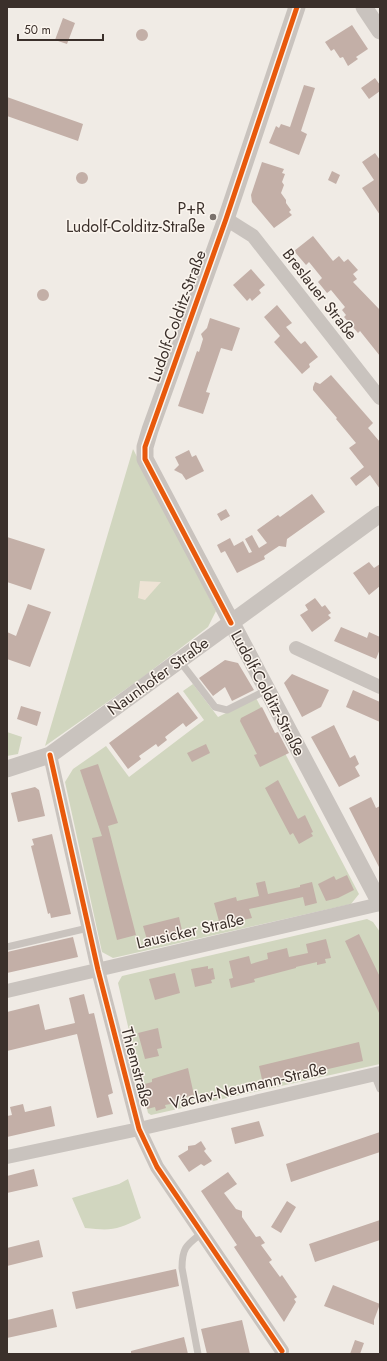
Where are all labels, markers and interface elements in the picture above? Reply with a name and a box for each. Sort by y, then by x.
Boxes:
scale bar [18,16,103,42]
text: 50 m [24,21,51,39]
place label: P+R Ludolf-Colditz-Straße [66,197,205,238]
marker: P+R Ludolf-Colditz-Straße [208,212,218,222]
street label: Breslauer Straße [277,243,363,345]
street label: Ludolf-Colditz-Straße [142,247,212,385]
street label: Ludolf-Colditz-Straße [225,626,311,760]
street label: Naunhofer Straße [103,631,213,721]
street label: Lausicker Straße [134,907,246,955]
street label: Thiemstraße [115,1025,159,1109]
street label: Václav-Neumann-Straße [167,1057,329,1115]

